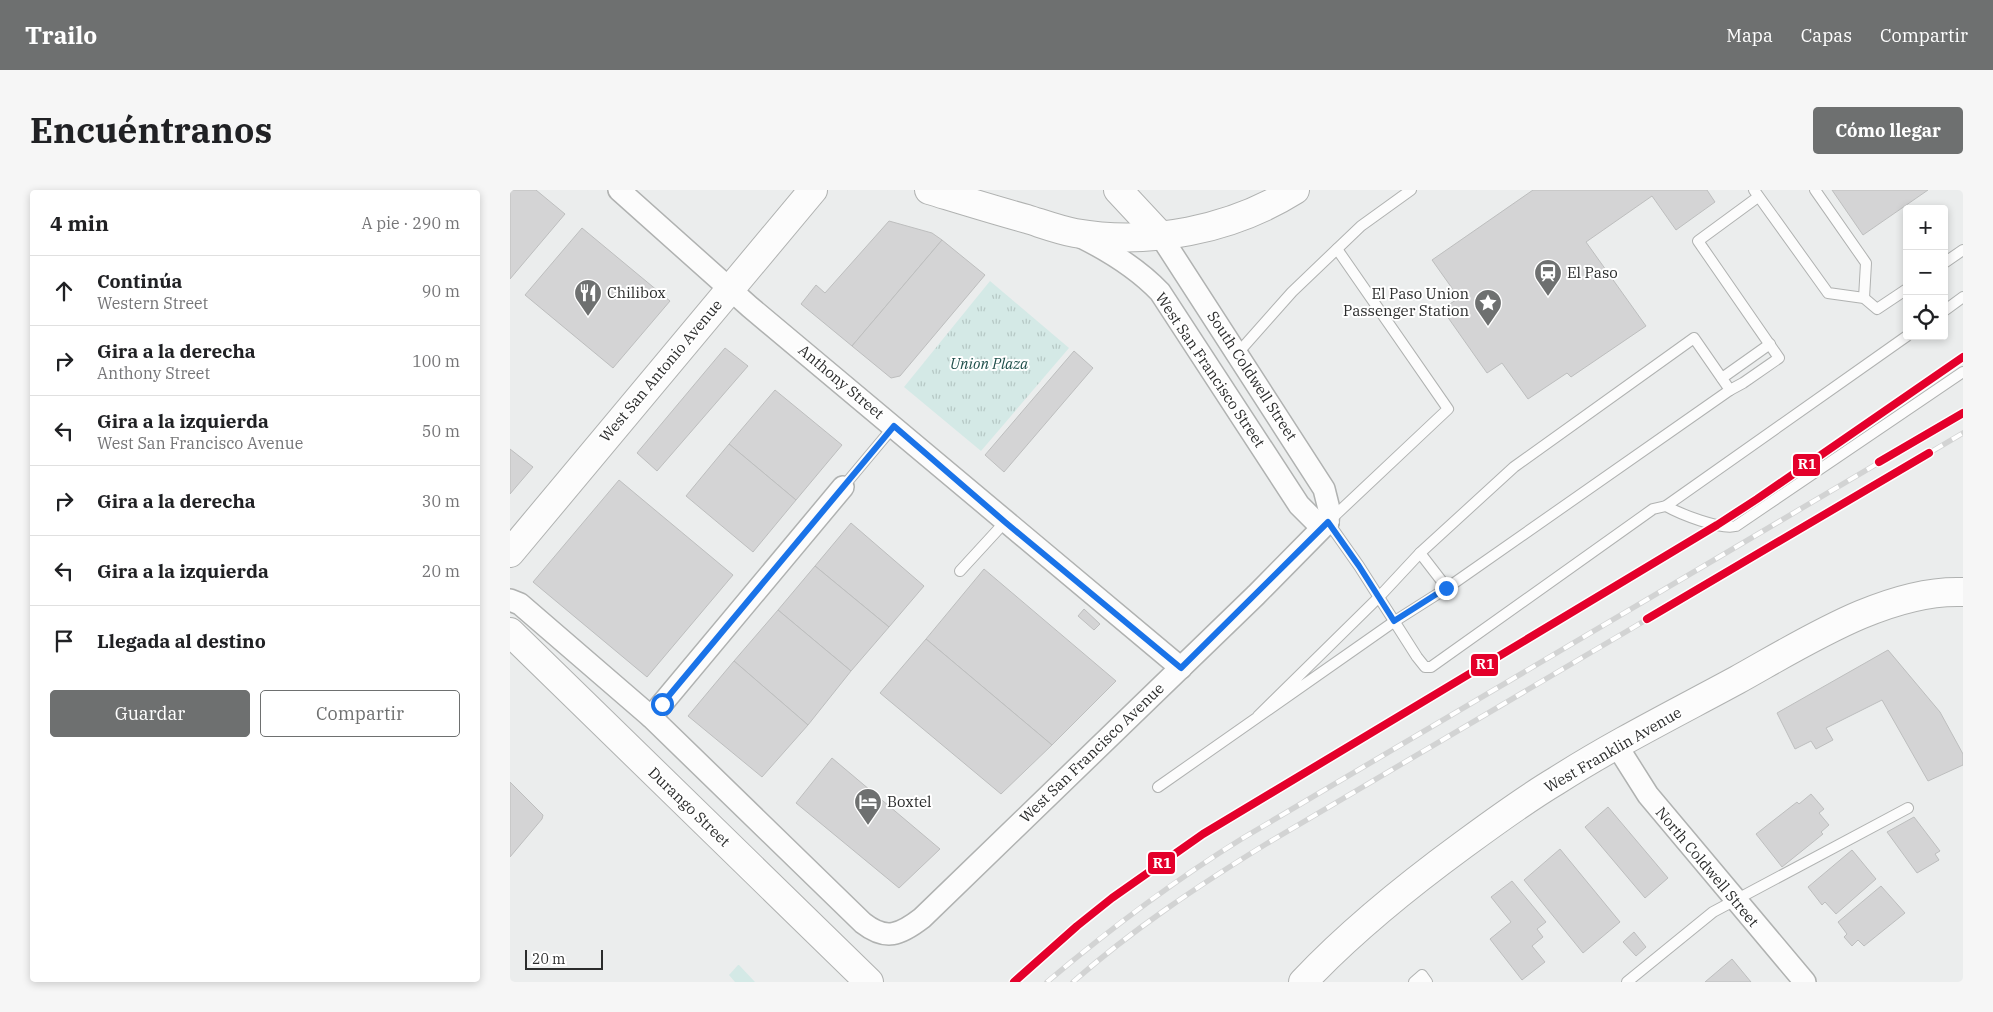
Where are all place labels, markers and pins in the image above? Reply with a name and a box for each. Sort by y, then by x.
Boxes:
station icon: El Paso [1533,258,1563,297]
place label: El Paso [1567,263,1618,282]
restaurant icon: Chilibox [573,278,603,317]
place label: Chilibox [607,283,666,302]
place label: El Paso Union Passenger Station [1343,284,1469,320]
place icon: El Paso Union Passenger Station [1473,288,1503,327]
hotel icon: Boxtel [853,787,883,826]
place label: Boxtel [887,792,932,811]

